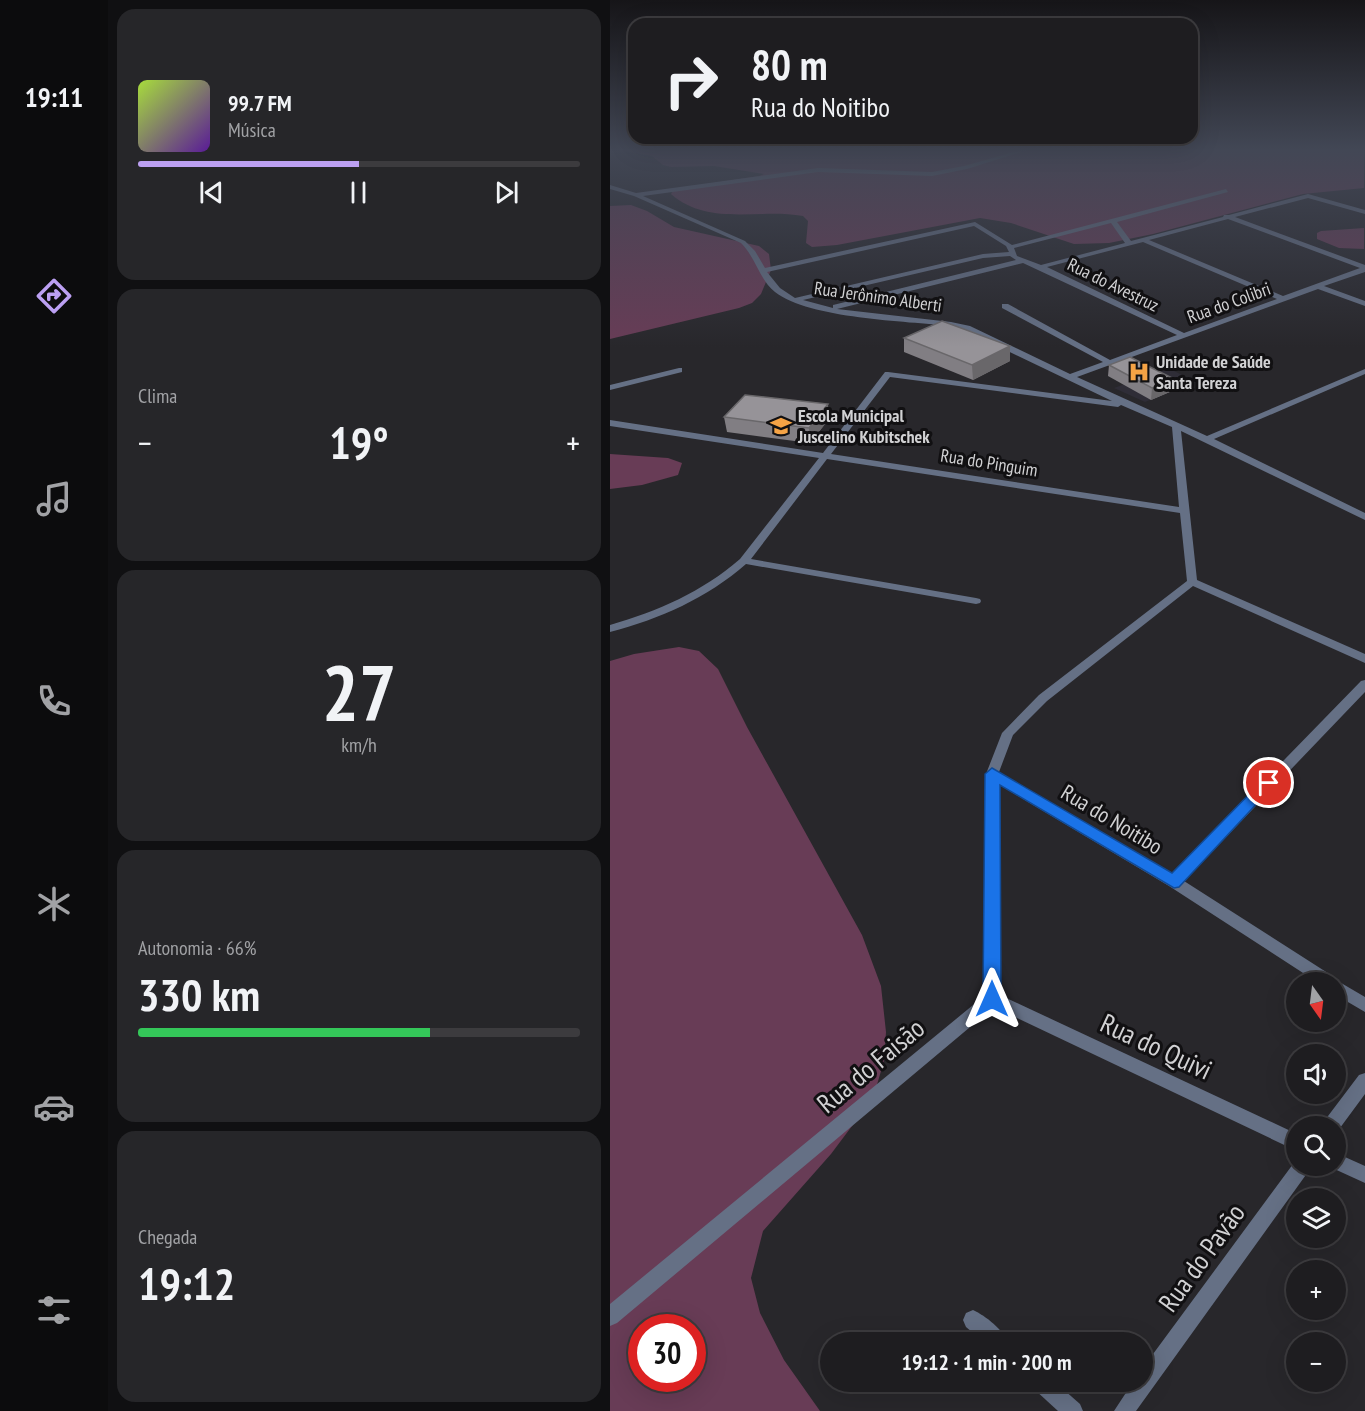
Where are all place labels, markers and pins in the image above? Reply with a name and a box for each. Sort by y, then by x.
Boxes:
place label: Unidade de Saúde Santa Tereza [1156,350,1271,394]
hospital icon: Unidade de Saúde Santa Tereza [1127,360,1151,384]
place label: Escola Municipal Juscelino Kubitschek [797,404,930,448]
school or university icon: Escola Municipal Juscelino Kubitschek [769,414,793,438]
pin [1243,757,1294,808]

